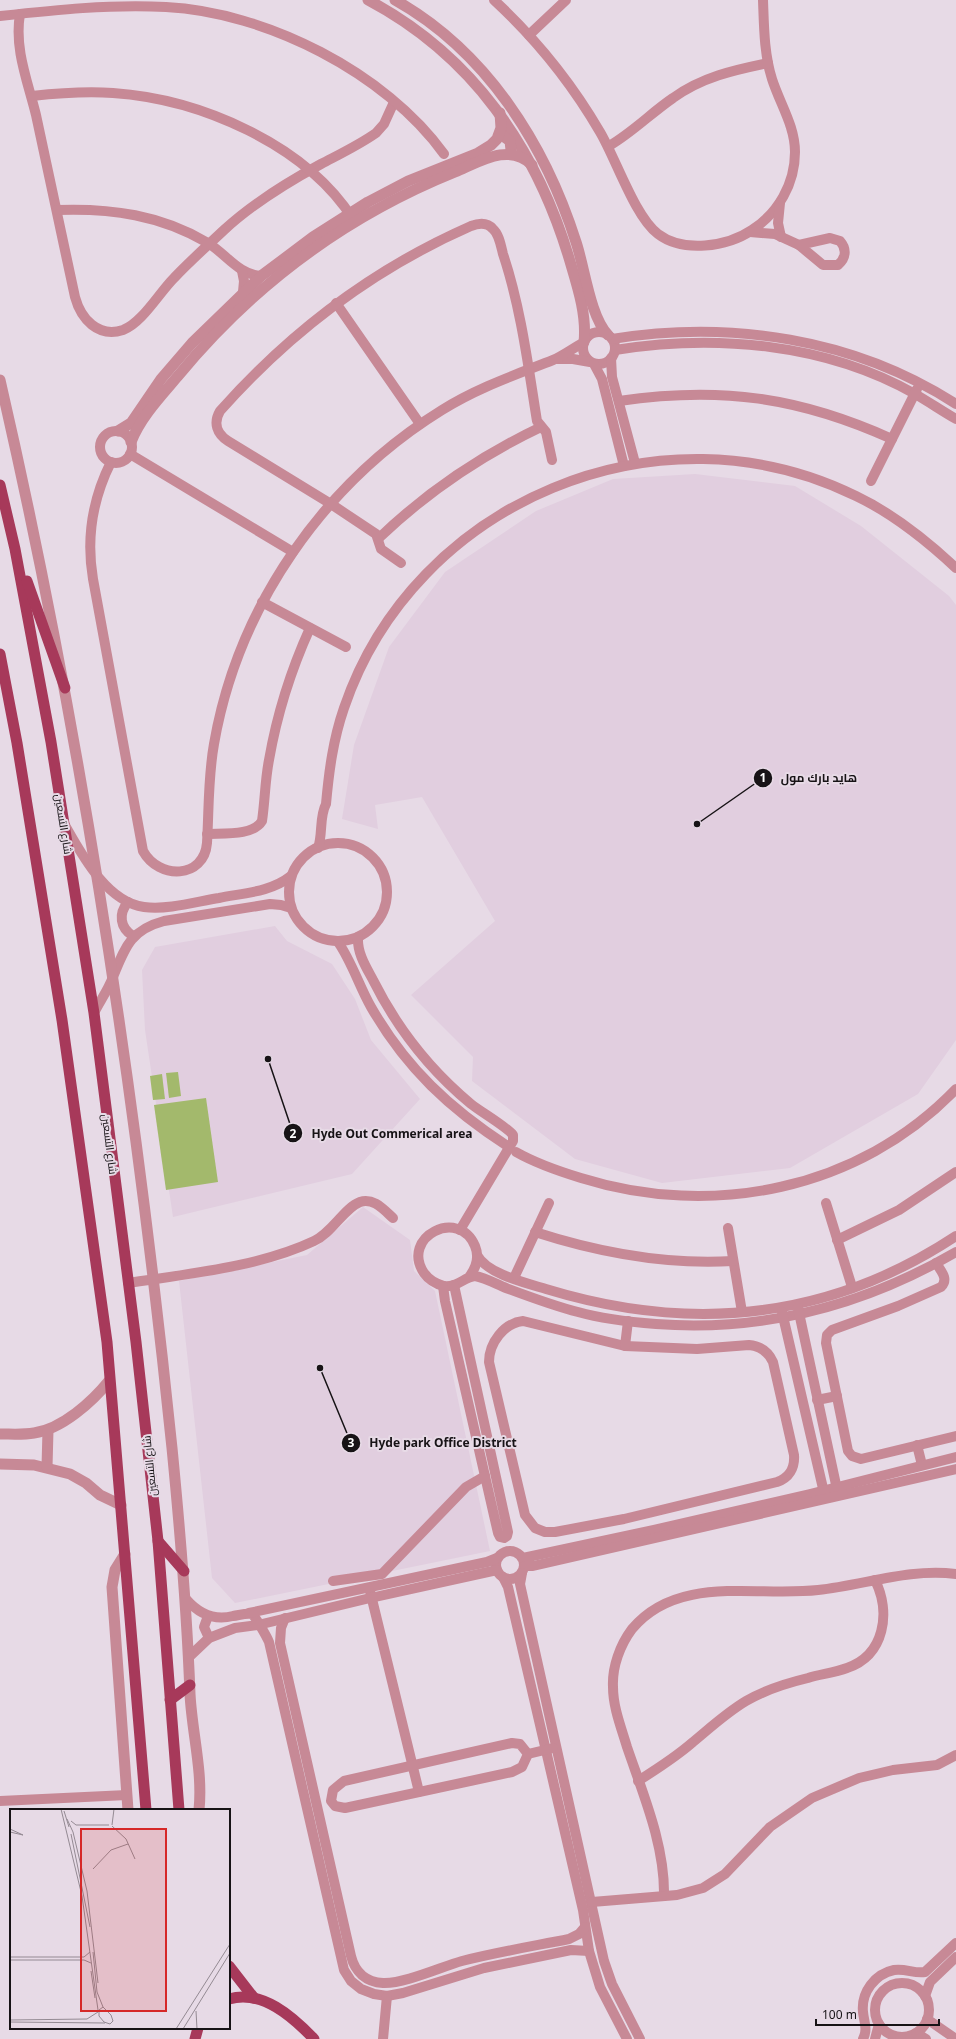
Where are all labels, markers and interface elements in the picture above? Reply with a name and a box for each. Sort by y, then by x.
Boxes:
callout: هايد بارك مول [753,766,865,790]
text: 1 [760,769,766,786]
text: هايد بارك مول [781,769,857,786]
street label: شارع التسعين [51,793,76,855]
street label: شارع التسعين [98,1113,121,1175]
callout: Hyde Out Commerical area [283,1121,480,1145]
text: 2 [290,1125,297,1142]
text: Hyde Out Commerical area [312,1125,472,1142]
callout: Hyde park Office District [341,1431,525,1455]
text: 3 [348,1434,355,1451]
text: Hyde park Office District [369,1434,517,1451]
street label: شارع التسعين [138,1435,161,1497]
inset map [10,1809,230,2029]
scale bar [816,2001,939,2027]
text: 100 m [822,2006,857,2023]

